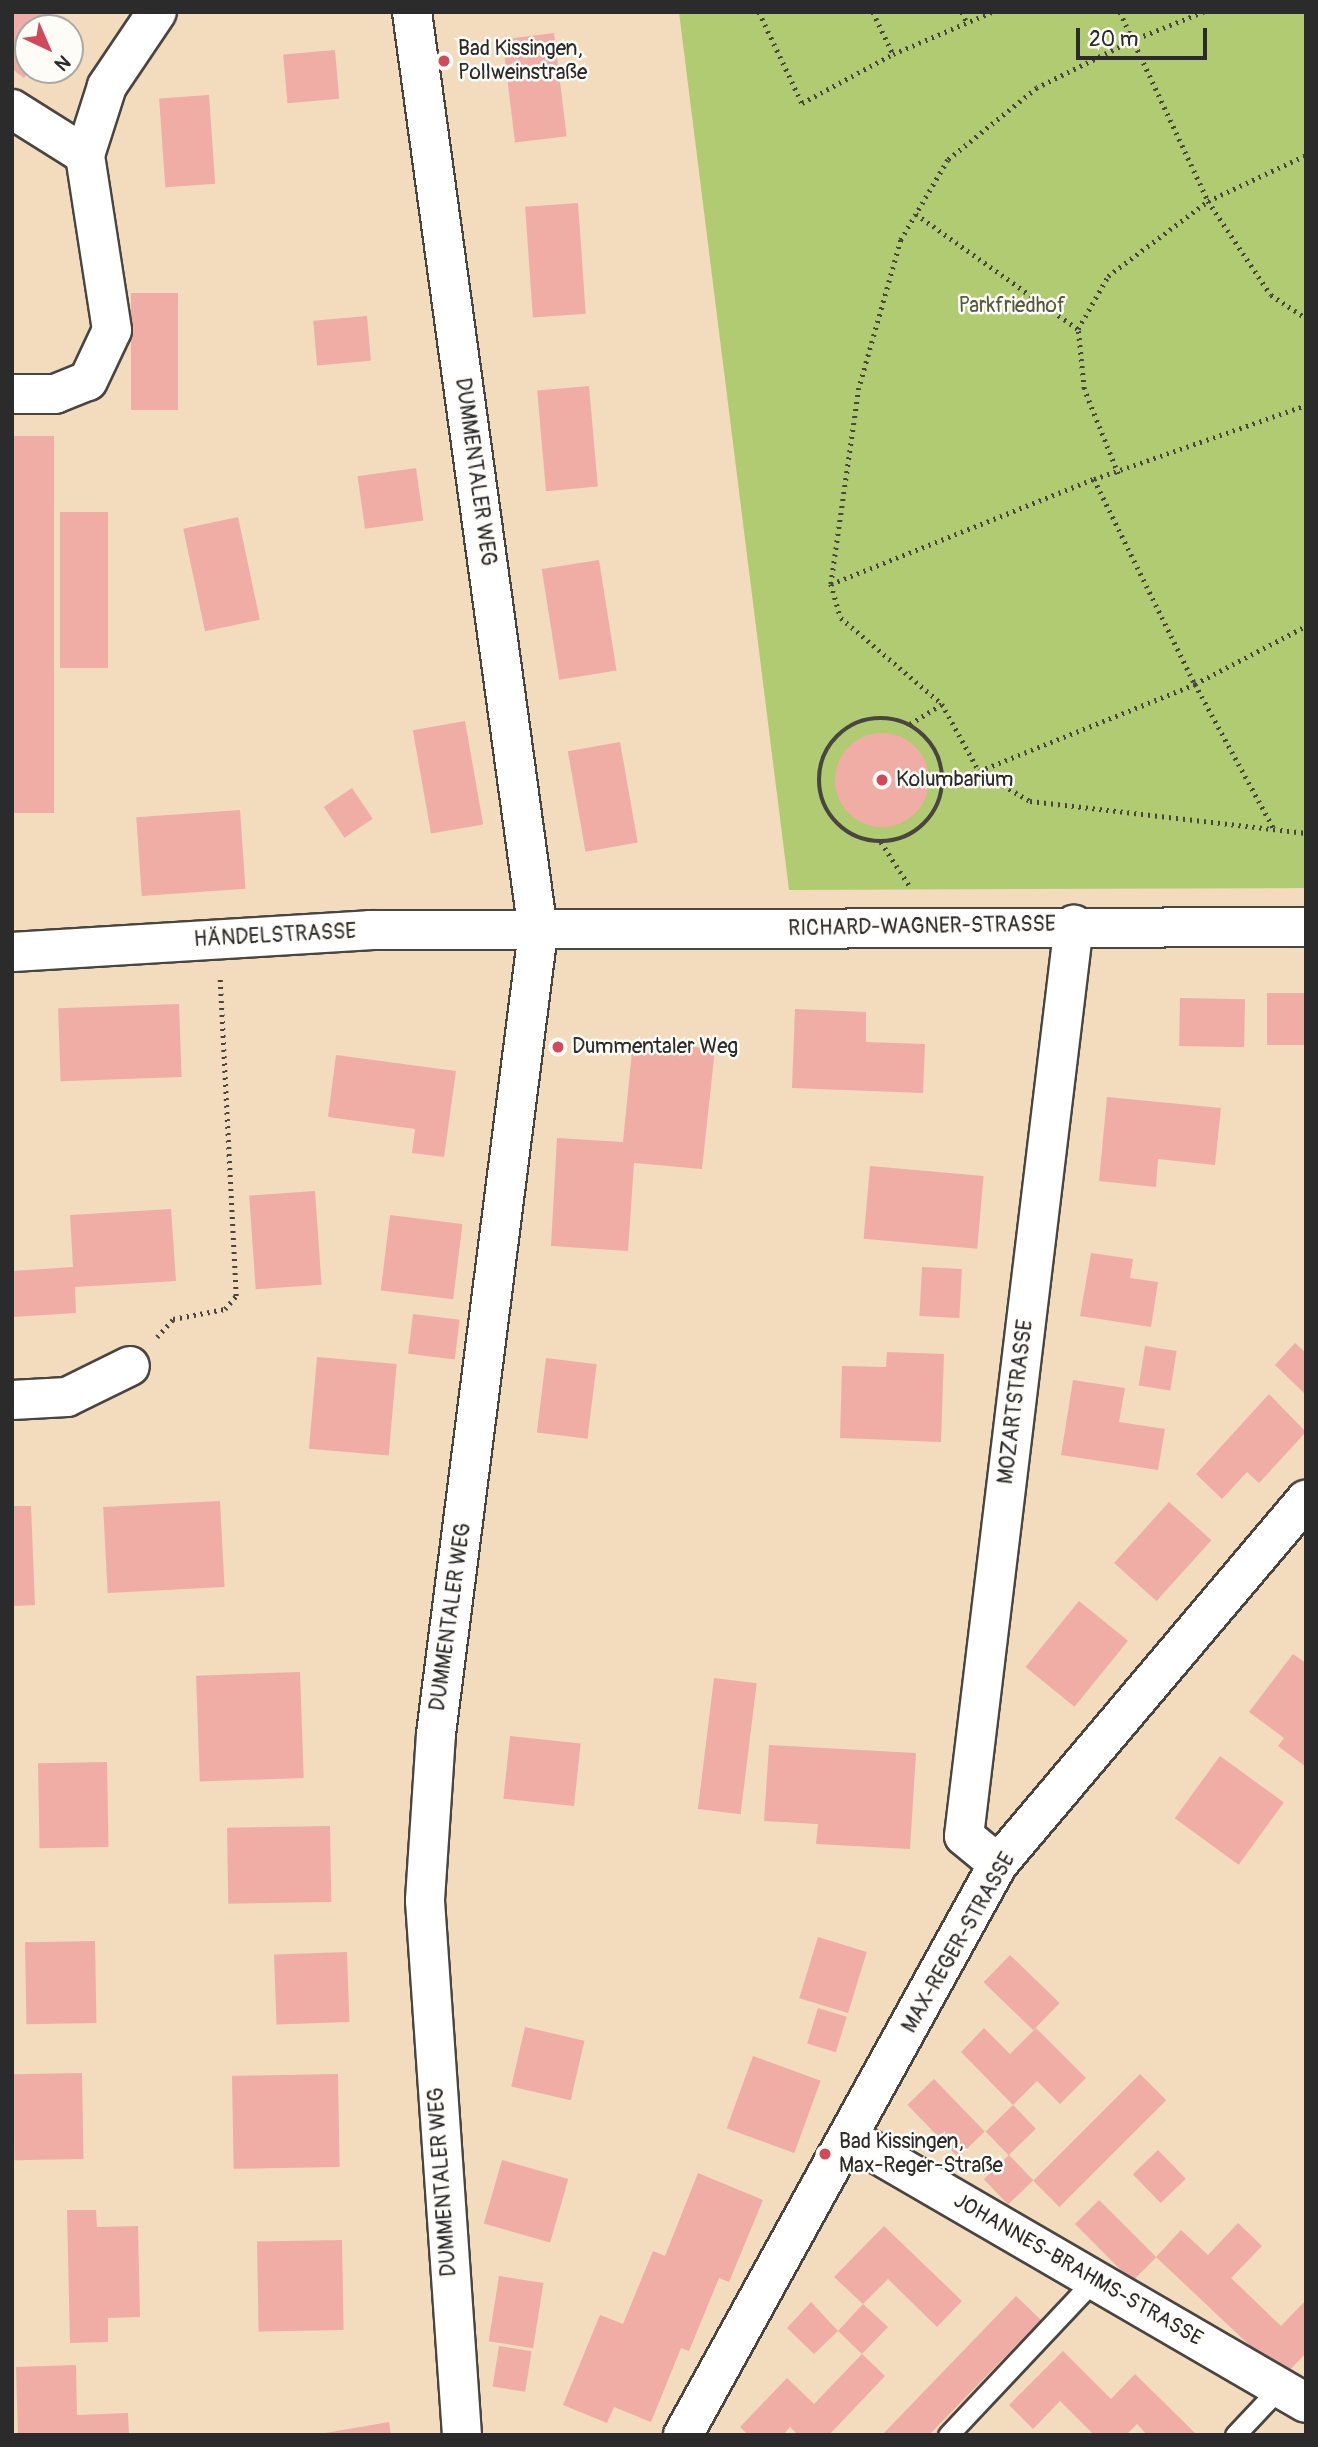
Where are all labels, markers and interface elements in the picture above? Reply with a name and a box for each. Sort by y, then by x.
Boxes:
north arrow [14,14,84,84]
scale bar [1080,14,1211,58]
text: 20 m [1089,26,1138,53]
place label: Bad Kissingen, Pollweinstraße [458,36,587,86]
text: N [49,50,75,76]
marker: Bad Kissingen, Pollweinstraße [436,53,452,69]
park label: Parkfriedhof [959,293,1065,319]
street label: DUMMENTALER WEG [449,376,501,568]
place label: Kolumbarium [896,767,1013,793]
marker: Kolumbarium [874,772,890,788]
street label: RICHARD-WAGNER-STRASSE [788,912,1056,942]
street label: HÄNDELSTRASSE [193,919,357,953]
place label: Dummentaler Weg [572,1034,738,1060]
marker: Dummentaler Weg [550,1039,566,1055]
street label: MOZARTSTRASSE [993,1318,1039,1486]
street label: DUMMENTALER WEG [425,1521,477,1713]
street label: MAX-REGER-STRASSE [897,1848,1021,2038]
street label: DUMMENTALER WEG [424,2086,462,2278]
place label: Bad Kissingen, Max-Reger-Straße [839,2129,1003,2179]
marker: Bad Kissingen, Max-Reger-Straße [817,2146,833,2162]
street label: JOHANNES-BRAHMS-STRASSE [949,2188,1207,2352]

